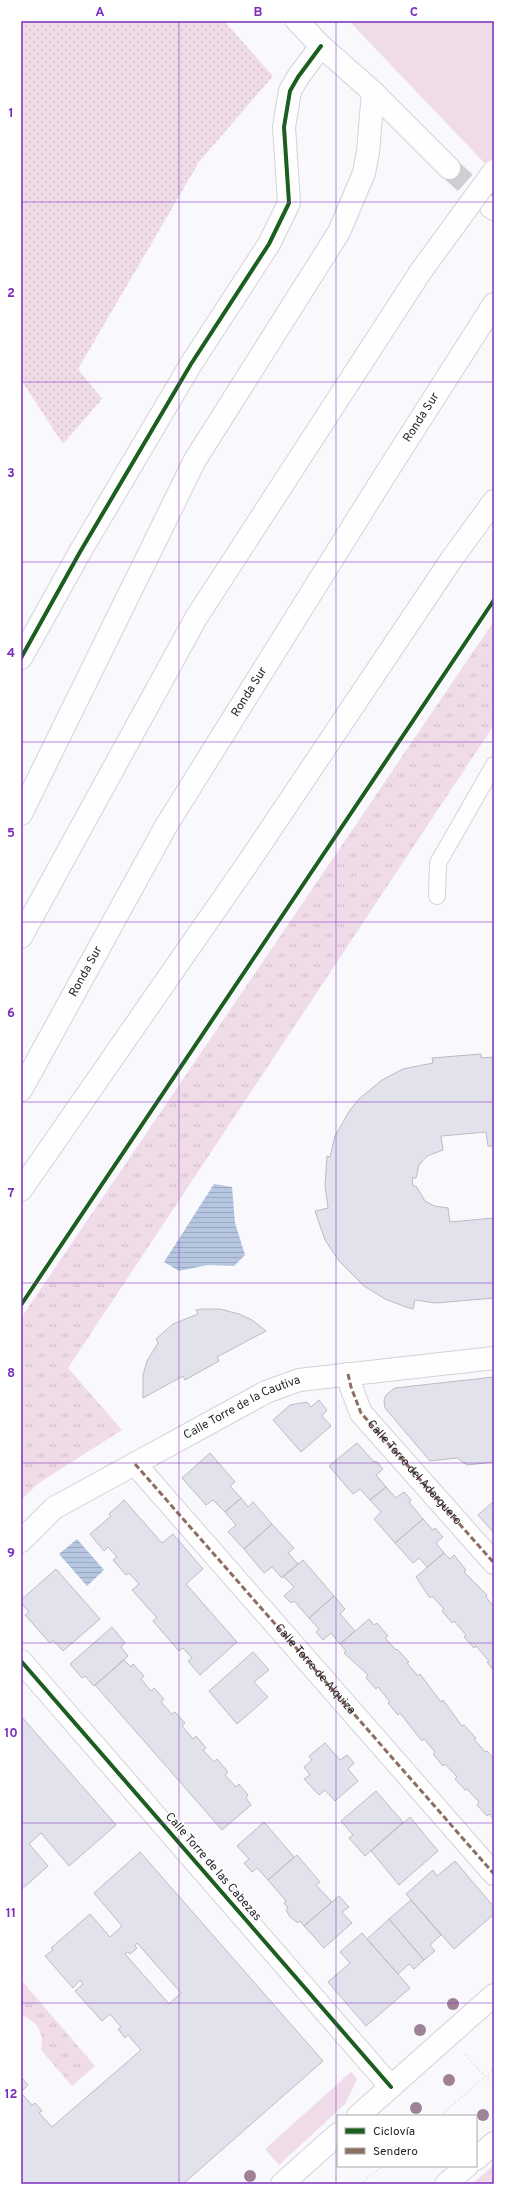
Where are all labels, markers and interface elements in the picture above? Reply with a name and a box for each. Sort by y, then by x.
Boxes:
text: A [95,5,105,21]
text: B [254,5,263,21]
text: C [410,5,418,21]
text: 1 [8,106,14,122]
text: 2 [7,286,15,302]
street label: Ronda Sur [400,389,444,445]
text: 3 [7,466,15,482]
text: 4 [7,646,15,662]
street label: Ronda Sur [228,664,271,720]
text: 5 [7,826,15,842]
street label: Ronda Sur [66,943,107,1000]
text: 6 [7,1006,15,1022]
text: 7 [8,1186,15,1202]
text: 8 [7,1366,15,1382]
street label: Calle Torre de la Cautiva [181,1372,303,1444]
street label: Calle Torre del Adarguero [363,1417,465,1529]
text: 9 [7,1546,15,1562]
street label: Calle Torre de Alquiza [271,1621,359,1718]
text: 10 [4,1726,18,1742]
street label: Calle Torre de las Cabezas [161,1809,265,1925]
text: 11 [6,1906,16,1922]
text: 12 [4,2087,18,2103]
legend [337,2115,477,2167]
text: Ciclovía [373,2124,415,2140]
text: Sendero [373,2144,418,2160]

